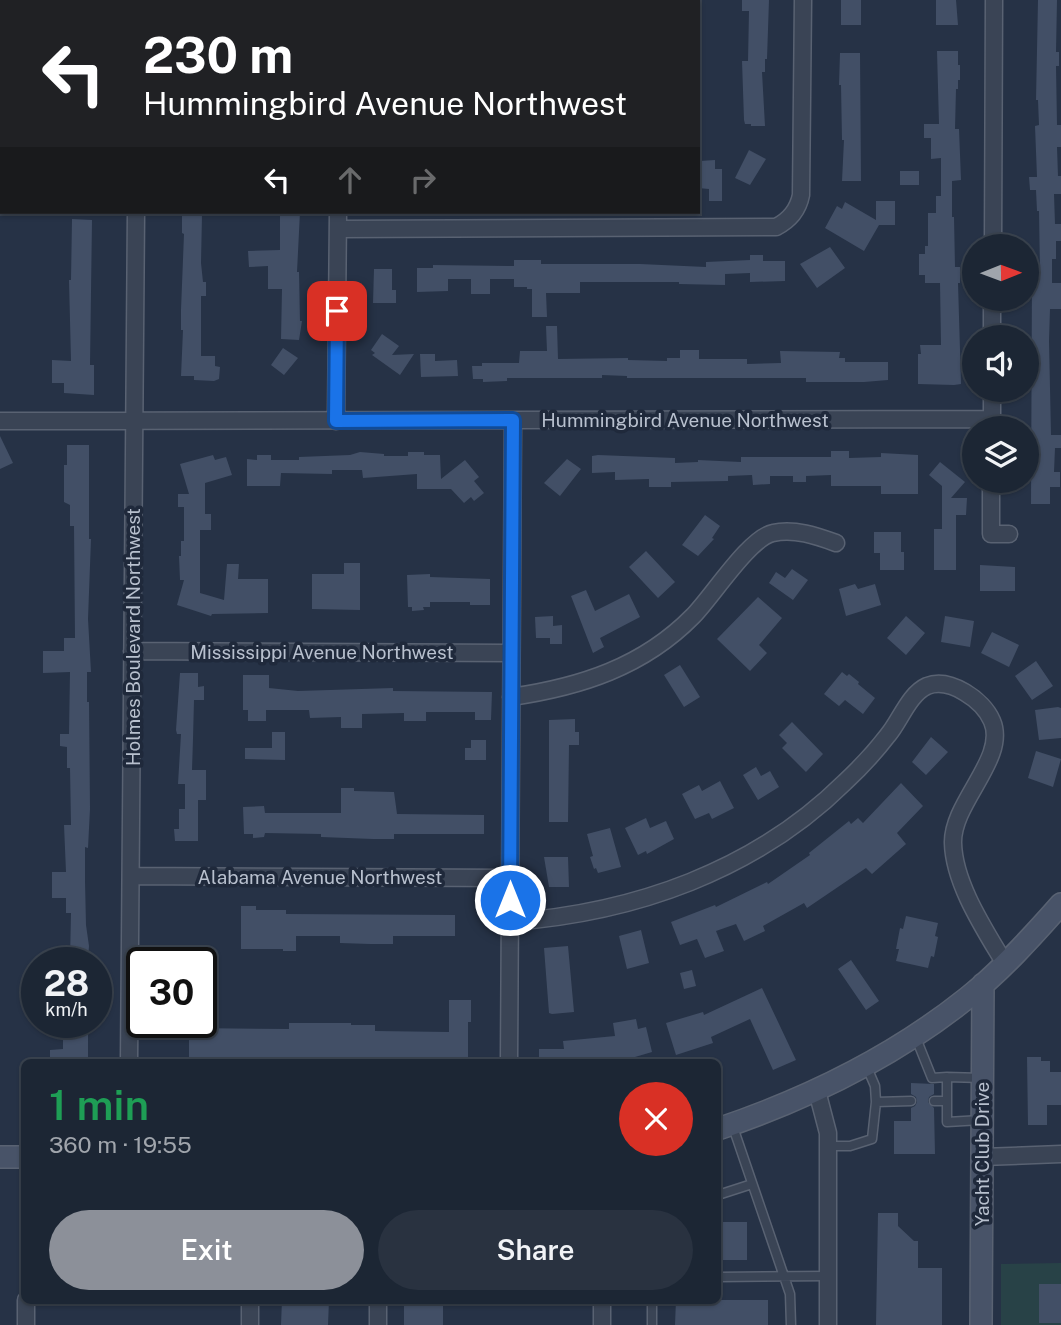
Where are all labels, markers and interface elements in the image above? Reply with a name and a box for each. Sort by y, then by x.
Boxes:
text: 230 m [143,26,293,84]
icon: left [28,28,119,119]
text: Hummingbird Avenue Northwest [143,85,627,122]
icon: left [258,161,296,199]
icon: ahead [331,161,369,199]
icon: right [404,161,442,199]
north arrow [962,234,1040,312]
map controls [962,234,1039,493]
pin [307,281,367,341]
icon: arrive [318,292,356,330]
button: sound [962,325,1039,402]
street label: Hummingbird Avenue Northwest [541,409,829,431]
button: layers [962,416,1039,493]
street label: Holmes Boulevard Northwest [122,508,144,766]
street label: Mississippi Avenue Northwest [190,641,454,663]
position arrow [473,863,547,937]
street label: Alabama Avenue Northwest [198,866,442,888]
speed limit sign: 30 [126,947,217,1038]
text: 28 [44,963,89,1004]
text: km/h [45,999,88,1020]
text: 1 min [49,1080,149,1129]
button: close [619,1082,693,1156]
street label: Yacht Club Drive [971,1082,993,1226]
text: 360 m · 19:55 [49,1131,192,1158]
button: Exit [49,1210,364,1290]
button: Share [378,1210,693,1290]

